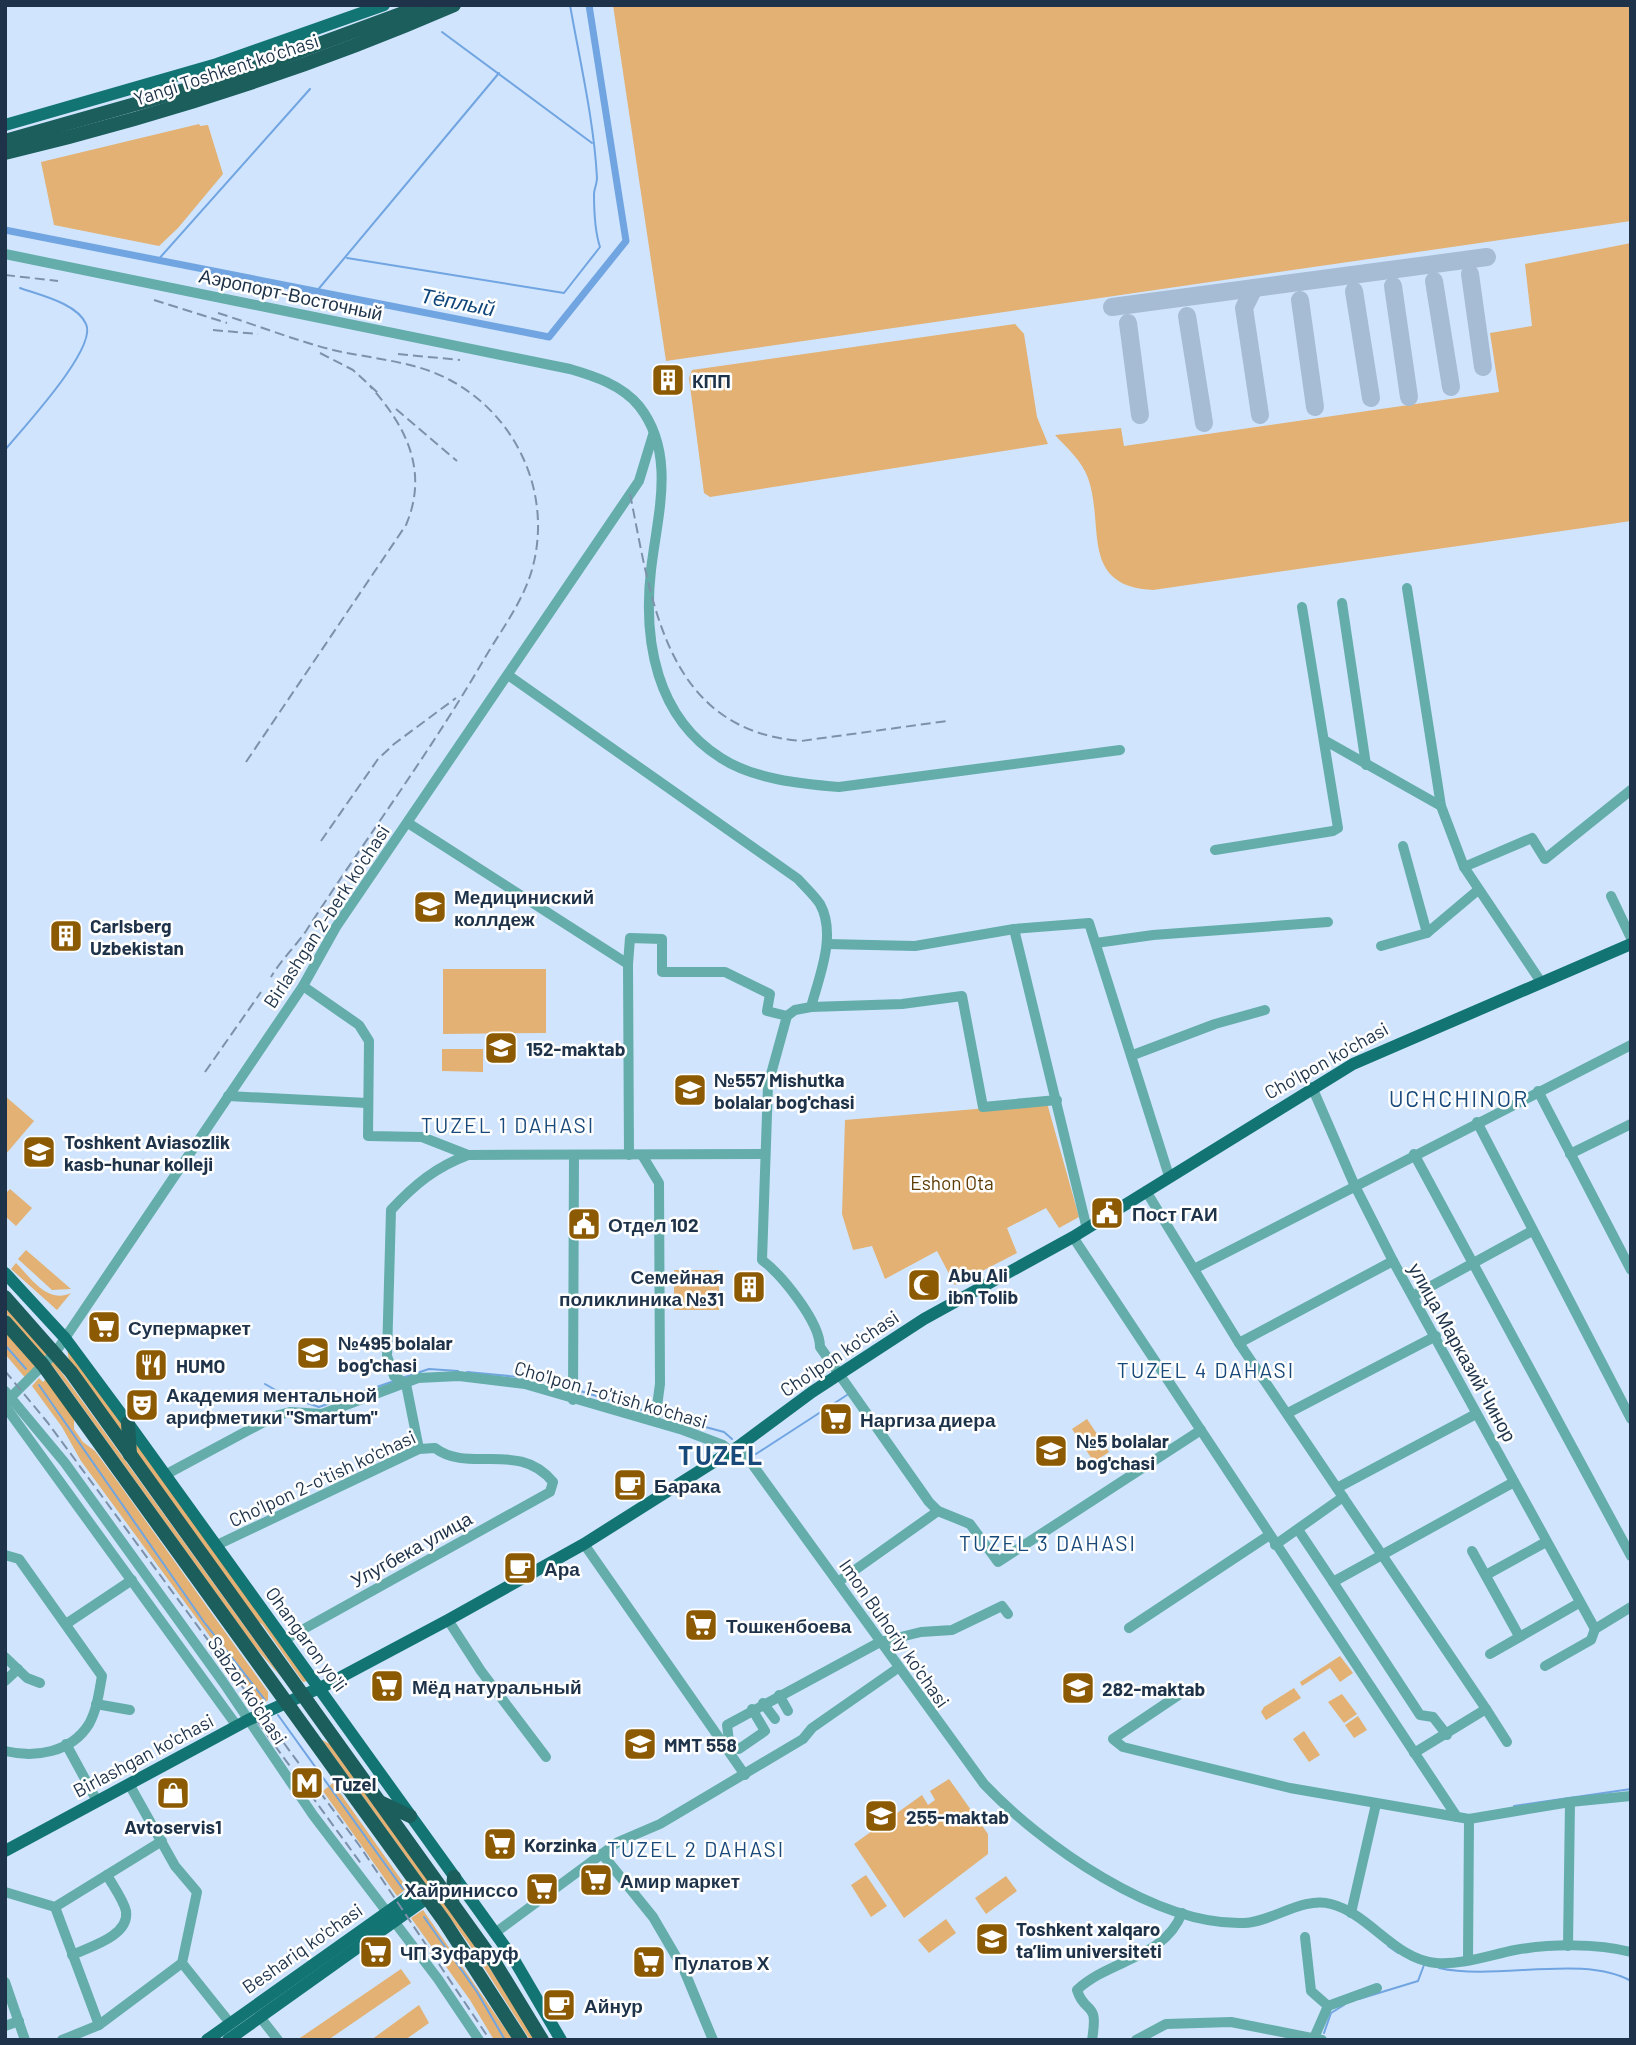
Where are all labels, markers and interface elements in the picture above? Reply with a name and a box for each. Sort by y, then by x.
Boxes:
street label: Yangi Toshkent ko‘chasi [131,28,321,110]
street label: Аэропорт-Восточный [197,263,385,325]
water label: Тёплый [419,282,498,320]
building icon: КПП [649,361,687,399]
place label: КПП [692,369,731,392]
street label: Birlashgan 2-berk ko'chasi [258,820,394,1012]
place label: Медициниский коллдеж [454,885,594,930]
school or university icon: Медициниский коллдеж [411,888,449,926]
place label: Carlsberg Uzbekistan [90,914,184,959]
building icon: Carlsberg Uzbekistan [47,917,85,955]
street label: Cho'lpon ko'chasi [1260,1016,1392,1104]
school or university icon: 152-maktab [482,1029,520,1067]
place label: 152-maktab [526,1037,625,1060]
place label: №557 Mishutka bolalar bog'chasi [714,1068,855,1113]
school or university icon: №557 Mishutka bolalar bog'chasi [671,1071,709,1109]
district label: UCHCHINOR [1389,1084,1529,1112]
district label: TUZEL 1 DAHASI [421,1112,595,1137]
place label: Toshkent Aviasozlik kasb-hunar kolleji [64,1130,230,1175]
school or university icon: Toshkent Aviasozlik kasb-hunar kolleji [20,1133,58,1171]
park label: Eshon Ota [910,1171,994,1194]
public building icon: Пост ГАИ [1088,1194,1126,1232]
place label: Пост ГАИ [1132,1202,1218,1225]
public building icon: Отдел 102 [565,1205,603,1243]
place label: Отдел 102 [608,1213,699,1236]
street label: улица Марказий Чинор [1404,1259,1522,1445]
place label: Abu Ali ibn Tolib [948,1263,1018,1308]
place label: Семейная поликлиника №31 [559,1265,724,1310]
mosque icon: Abu Ali ibn Tolib [905,1266,943,1304]
building icon: Семейная поликлиника №31 [730,1268,768,1306]
street label: Cho'lpon ko'chasi [775,1305,903,1401]
supermarket icon: Супермаркет [85,1308,123,1346]
place label: Супермаркет [128,1316,251,1339]
place label: №495 bolalar bog'chasi [338,1331,453,1376]
school or university icon: №495 bolalar bog'chasi [294,1334,332,1372]
restaurant icon: HUMO [132,1346,170,1384]
place label: HUMO [176,1354,225,1377]
street label: Cho'lpon 1-o'tish ko'chasi [512,1355,710,1433]
district label: TUZEL 4 DAHASI [1117,1357,1295,1382]
place label: Академия ментальной арифметики "Smartum" [166,1383,378,1428]
theatre icon: Академия ментальной арифметики "Smartum" [123,1386,161,1424]
supermarket icon: Наргиза диера [817,1400,855,1438]
place label: Наргиза диера [860,1408,996,1431]
street label: Cho'lpon 2-o'tish ko'chasi [225,1425,419,1531]
place label: №5 bolalar bog'chasi [1076,1429,1170,1474]
school or university icon: №5 bolalar bog'chasi [1032,1432,1070,1470]
district label: TUZEL [678,1439,764,1470]
cafe icon: Барака [611,1466,649,1504]
place label: Барака [654,1474,721,1497]
street label: Улугбека улица [346,1506,476,1592]
district label: TUZEL 3 DAHASI [959,1530,1137,1555]
cafe icon: Ара [501,1549,539,1587]
street label: Imon Buhoriy ko'chasi [835,1554,955,1712]
place label: Ара [544,1557,580,1580]
street label: Ohangaron yoʻli [261,1582,353,1696]
supermarket icon: Тошкенбоева [682,1606,720,1644]
place label: Тошкенбоева [726,1614,852,1637]
street label: Sabzor ko'chasi [203,1632,293,1748]
supermarket icon: Мёд натуральный [368,1667,406,1705]
school or university icon: 282-maktab [1059,1669,1097,1707]
place label: Мёд натуральный [412,1675,582,1698]
place label: 282-maktab [1102,1677,1205,1700]
street label: Birlashgan ko'chasi [69,1708,217,1802]
school or university icon: MMT 558 [621,1725,659,1763]
place label: MMT 558 [664,1733,737,1756]
metro station icon: Tuzel [288,1764,326,1802]
place label: Tuzel [332,1772,376,1795]
shop icon: Avtoservis1 [154,1774,192,1812]
school or university icon: 255-maktab [862,1797,900,1835]
place label: 255-maktab [906,1805,1009,1828]
place label: Avtoservis1 [124,1815,222,1838]
supermarket icon: Korzinka [481,1825,519,1863]
place label: Korzinka [524,1833,597,1856]
district label: TUZEL 2 DAHASI [607,1836,785,1861]
supermarket icon: Амир маркет [577,1861,615,1899]
place label: Амир маркет [620,1869,740,1892]
supermarket icon: Хайриниссо [523,1870,561,1908]
place label: Хайриниссо [404,1878,518,1901]
street label: Beshariq ko'chasi [237,1898,367,1998]
place label: Toshkent xalqaro ta’lim universiteti [1016,1917,1162,1962]
school or university icon: Toshkent xalqaro ta’lim universiteti [973,1920,1011,1958]
supermarket icon: ЧП Зуфаруф [357,1933,395,1971]
place label: ЧП Зуфаруф [400,1941,519,1964]
supermarket icon: Пулатов Х [630,1943,668,1981]
place label: Пулатов Х [674,1951,770,1974]
cafe icon: Айнур [540,1986,578,2024]
place label: Айнур [584,1994,643,2017]

